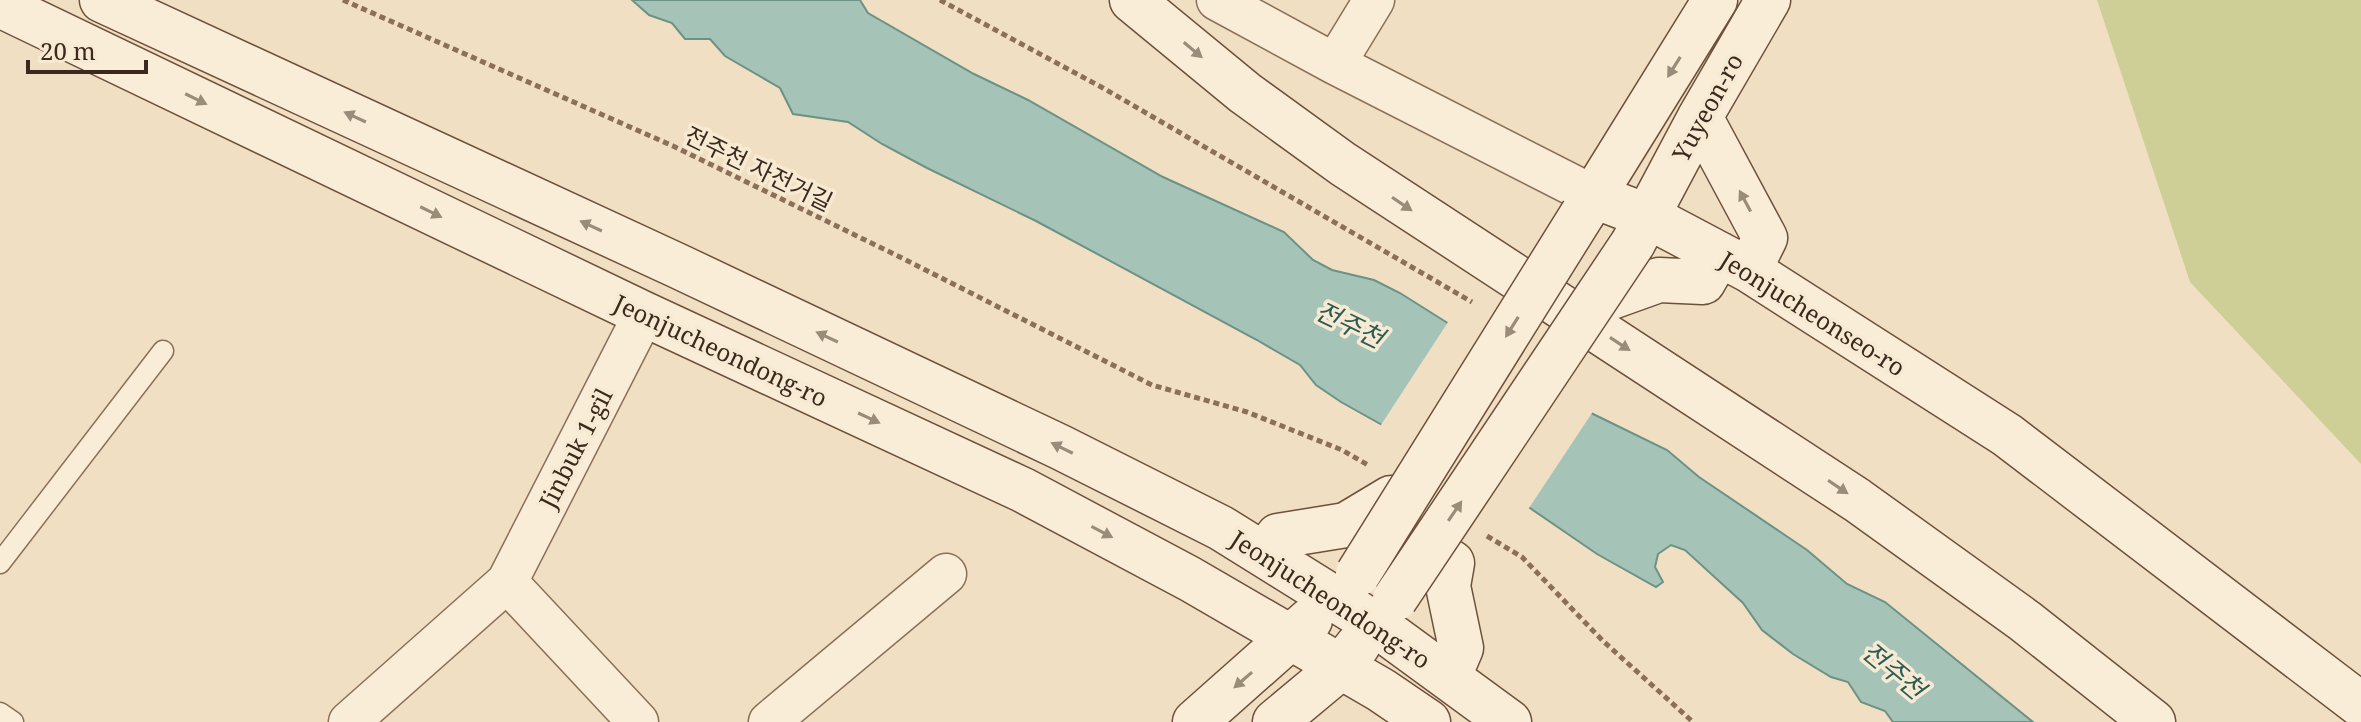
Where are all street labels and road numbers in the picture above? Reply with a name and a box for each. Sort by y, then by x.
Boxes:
street label: Yuyeon-ro [1663,47,1750,168]
street label: 전주천 자전거길 [679,118,839,218]
street label: Jeonjucheonseo-ro [1713,242,1912,383]
street label: Jeonjucheondong-ro [608,286,833,414]
street label: Jinbuk 1-gil [530,382,620,515]
street label: Jeonjucheondong-ro [1224,521,1437,676]

